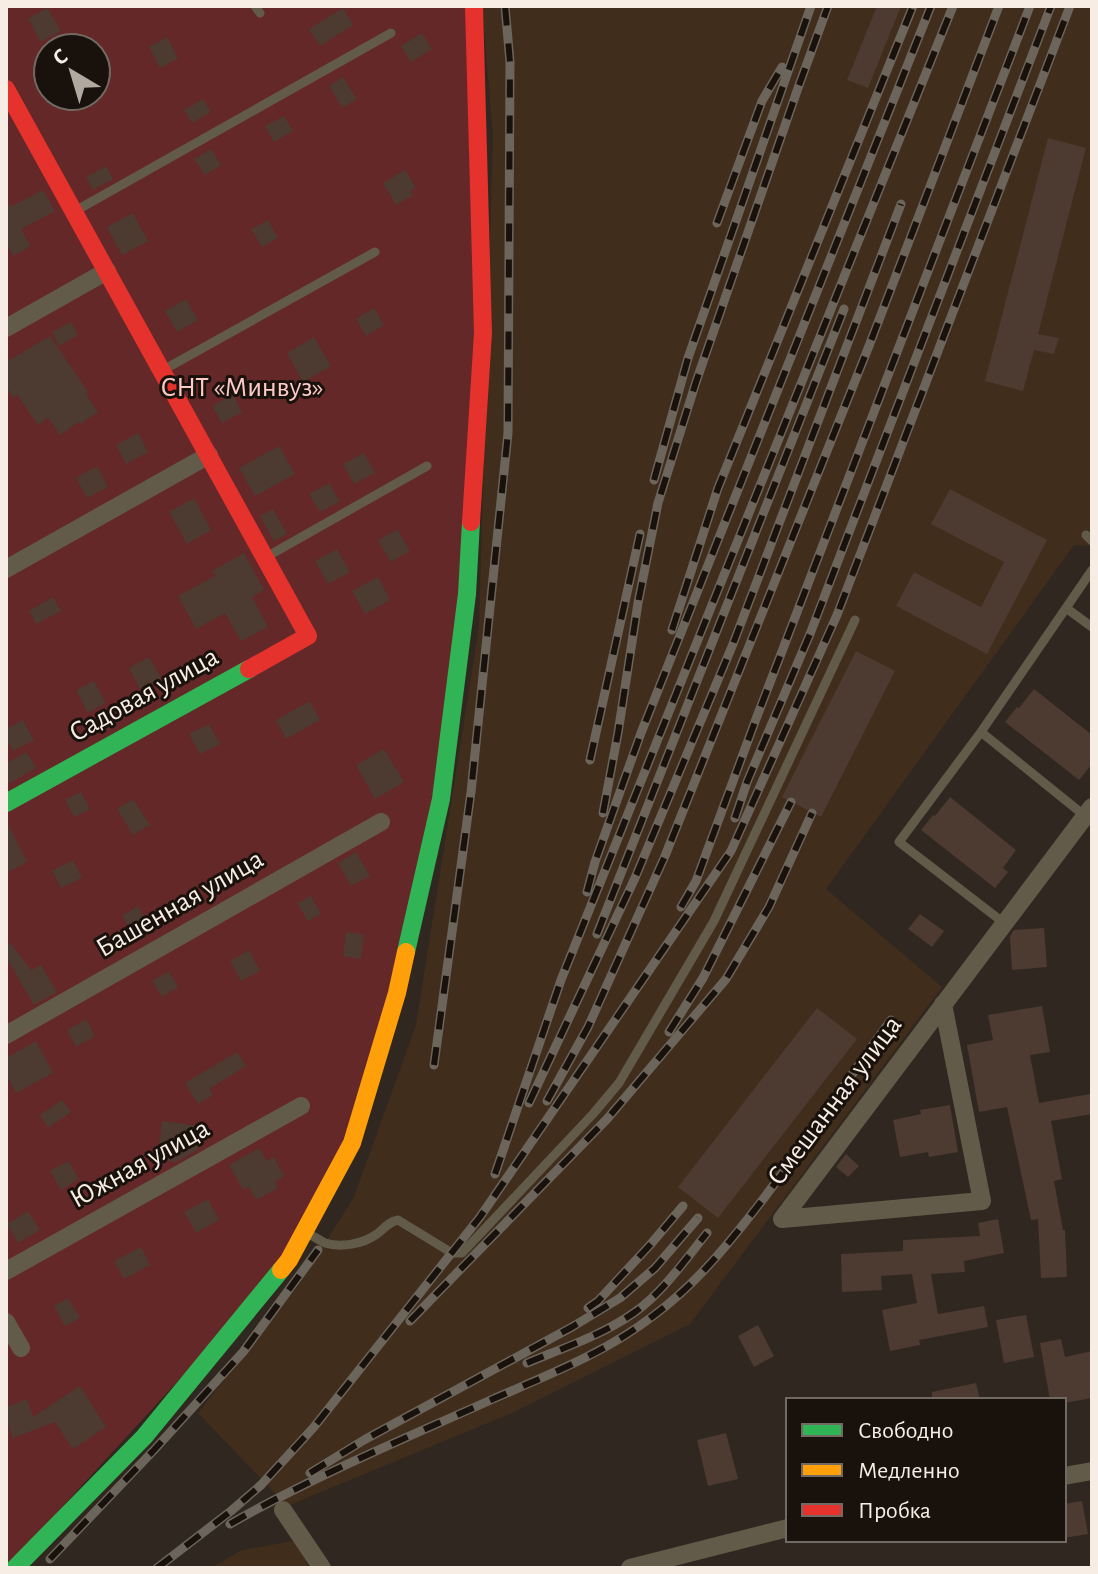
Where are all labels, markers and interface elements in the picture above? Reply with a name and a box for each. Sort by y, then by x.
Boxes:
north arrow [32,32,112,112]
text: С [49,45,72,69]
park label: СНТ «Минвуз» [160,374,324,402]
street label: Садовая улица [65,642,223,747]
street label: Башенная улица [92,845,268,963]
street label: Смешанная улица [762,1011,908,1191]
street label: Южная улица [66,1114,215,1214]
legend [786,1398,1066,1542]
text: Свободно [858,1419,953,1443]
text: Медленно [858,1459,960,1483]
text: Пробка [858,1499,931,1523]

